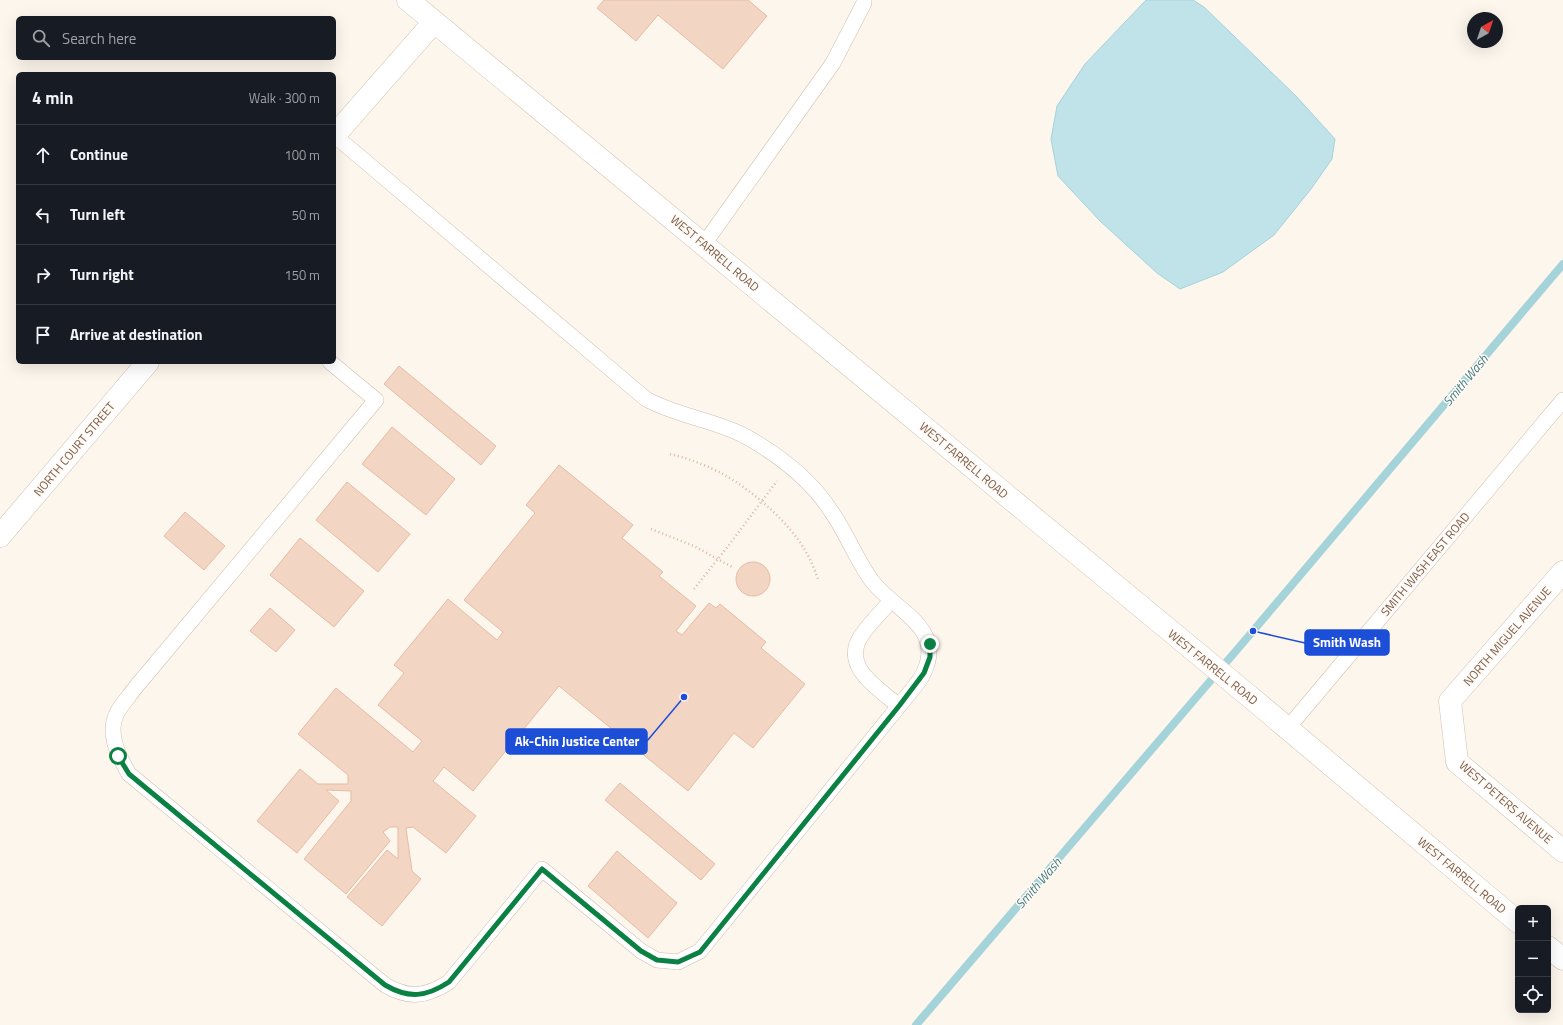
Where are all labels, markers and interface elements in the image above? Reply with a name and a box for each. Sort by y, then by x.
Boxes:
north arrow [1467,12,1503,48]
search box [16,16,336,60]
icon: search [30,27,52,49]
text: Search here [62,27,136,50]
text: 4 min [32,85,73,111]
text: Walk · 300 m [249,88,320,108]
text: Continue [70,143,128,166]
icon: ahead [32,144,54,166]
text: 100 m [284,145,320,165]
text: Turn left [70,203,125,226]
icon: left [32,204,54,226]
text: 50 m [292,205,320,225]
street label: WEST FARRELL ROAD [666,210,764,296]
text: Turn right [70,263,134,286]
icon: right [32,264,54,286]
text: 150 m [284,265,320,285]
text: Arrive at destination [70,323,203,346]
icon: arrive [32,324,54,346]
water label: Smith Wash [1437,350,1493,410]
street label: NORTH COURT STREET [29,397,120,500]
street label: WEST FARRELL ROAD [915,417,1013,503]
street label: SMITH WASH EAST ROAD [1376,508,1474,620]
street label: NORTH MIGUEL AVENUE [1458,582,1556,690]
street label: WEST FARRELL ROAD [1164,625,1262,710]
callout: Smith Wash [1305,630,1389,655]
text: Smith Wash [1313,632,1381,652]
route end [921,635,939,653]
callout: Ak-Chin Justice Center [506,729,647,754]
text: Ak-Chin Justice Center [515,731,640,751]
route start [109,747,127,765]
street label: WEST PETERS AVENUE [1455,756,1557,848]
street label: WEST FARRELL ROAD [1413,832,1511,918]
water label: Smith Wash [1010,853,1066,913]
map controls [1515,905,1551,1013]
button: + [1515,905,1551,941]
button: − [1515,941,1551,977]
button: locate [1515,977,1551,1013]

